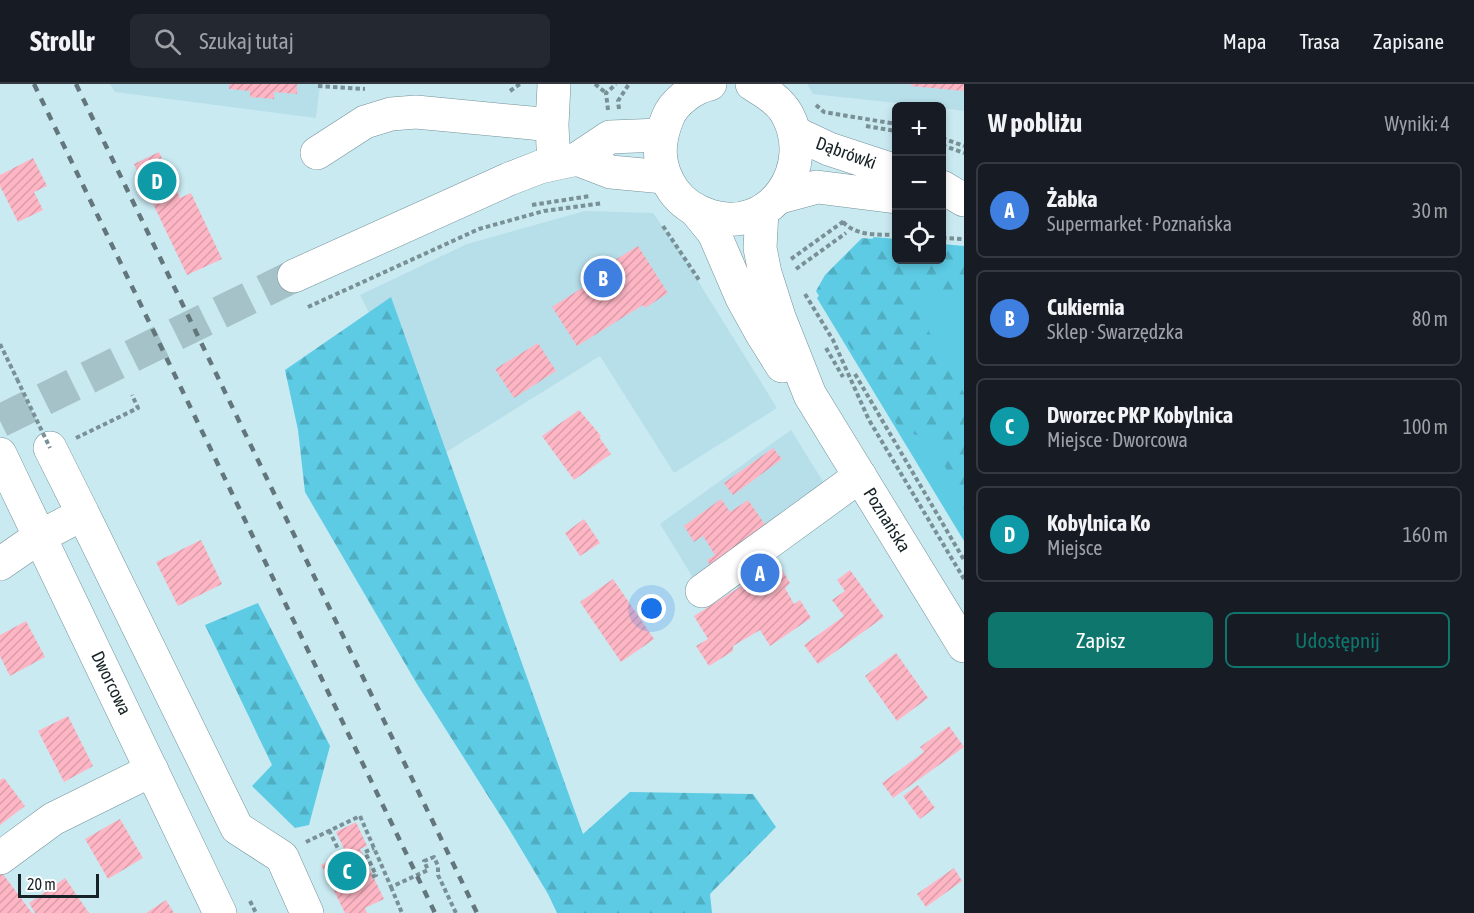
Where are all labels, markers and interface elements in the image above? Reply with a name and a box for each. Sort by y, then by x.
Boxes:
search box [130,14,550,68]
text: Strollr [30,25,94,57]
icon: search [151,25,184,58]
text: Szukaj tutaj [199,28,294,54]
text: Mapa [1223,29,1266,53]
text: Trasa [1299,29,1340,53]
text: Zapisane [1373,29,1444,53]
map controls [892,102,946,264]
button: + [892,102,946,156]
text: W pobliżu [988,108,1082,138]
text: Wyniki: 4 [1384,112,1450,135]
street label: Dąbrówki [813,132,879,173]
button: − [892,156,946,210]
pin: D [138,158,176,204]
text: Żabka [1047,186,1097,212]
text: A [1005,199,1014,222]
text: 30 m [1412,199,1448,222]
button: locate [892,210,946,264]
text: Supermarket · Poznańska [1047,212,1232,235]
pin: B [584,256,622,300]
text: Cukiernia [1047,294,1125,320]
text: B [1005,307,1014,330]
text: 80 m [1412,307,1448,330]
text: Sklep · Swarzędzka [1047,320,1184,343]
text: Dworzec PKP Kobylnica [1047,402,1233,428]
text: C [1005,415,1014,438]
text: 100 m [1403,415,1448,438]
text: Miejsce · Dworcowa [1047,428,1188,451]
street label: Poznańska [859,484,915,556]
text: Kobylnica Ko [1047,510,1151,536]
text: D [1004,523,1015,546]
text: 160 m [1403,523,1448,546]
text: Miejsce [1047,536,1102,559]
pin: A [740,550,780,596]
your location [637,594,666,623]
button: Zapisz [988,612,1213,668]
button: Udostępnij [1225,612,1450,668]
street label: Dworcowa [87,647,136,718]
pin: C [328,848,366,894]
scale bar [18,871,99,898]
text: 20 m [27,875,56,893]

